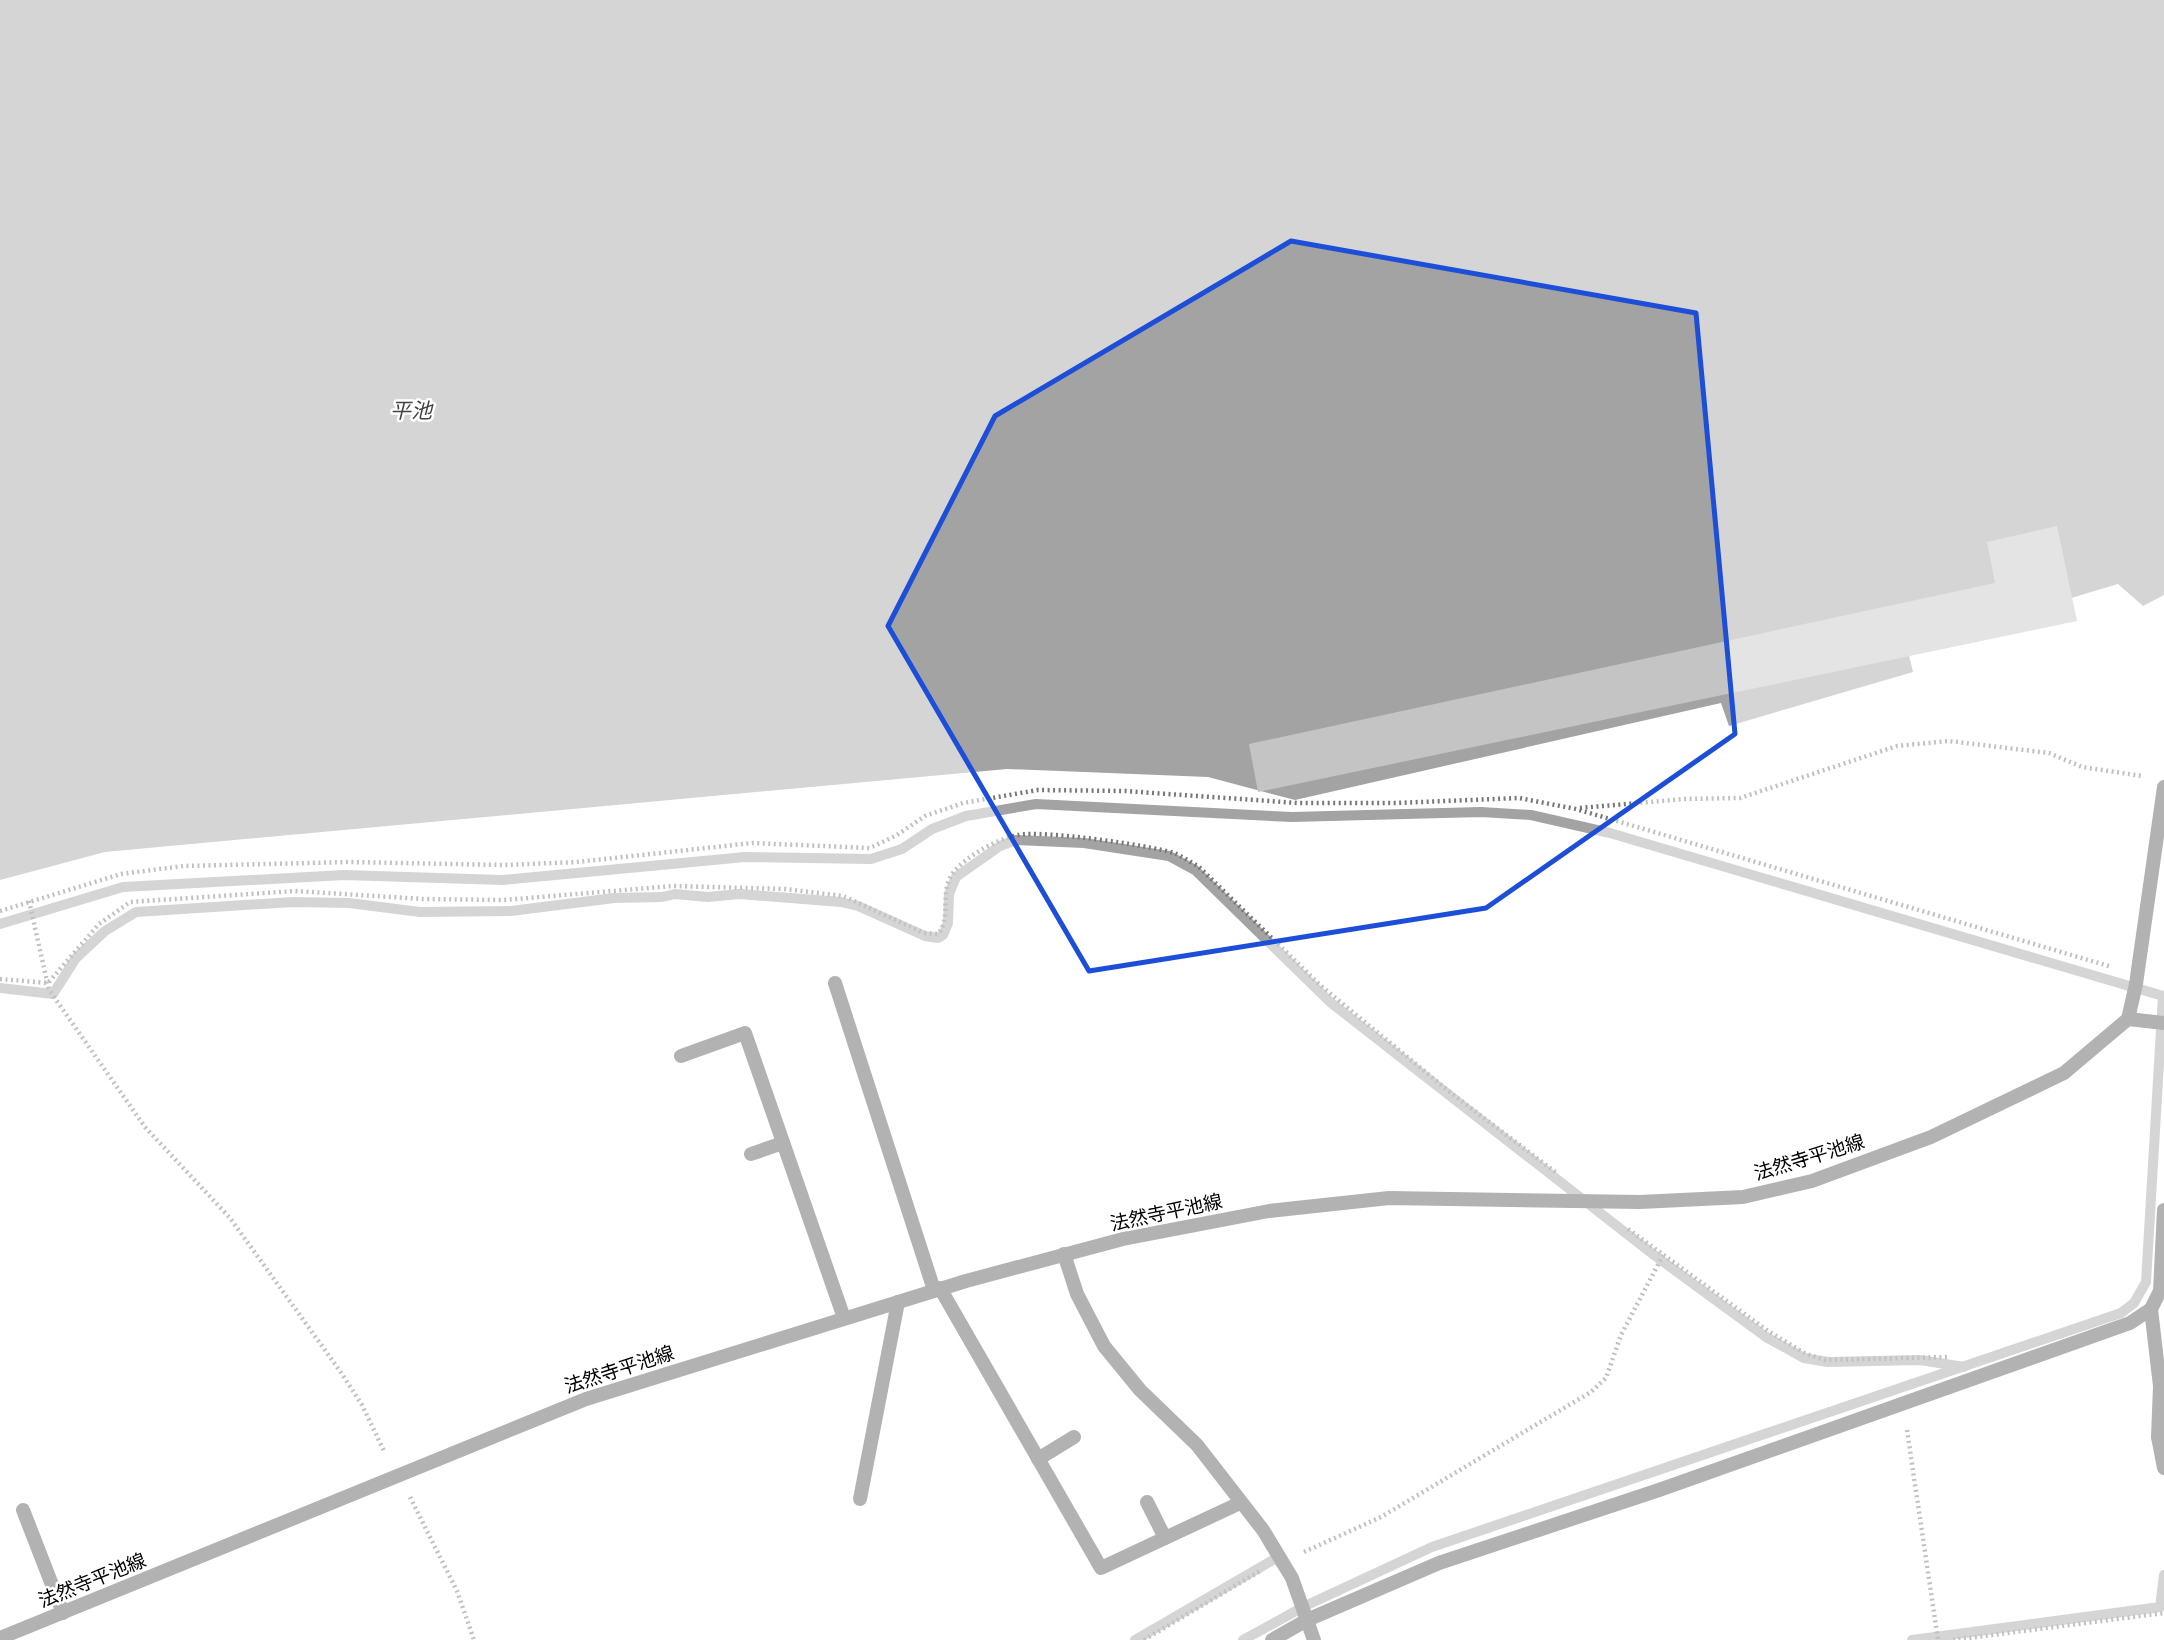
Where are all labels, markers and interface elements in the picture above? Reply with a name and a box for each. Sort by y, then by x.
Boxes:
water label: 平池 [390,397,434,422]
street label: 法然寺平池線 [1751,1129,1867,1184]
street label: 法然寺平池線 [1108,1188,1224,1235]
street label: 法然寺平池線 [561,1340,677,1397]
street label: 法然寺平池線 [35,1548,149,1612]

